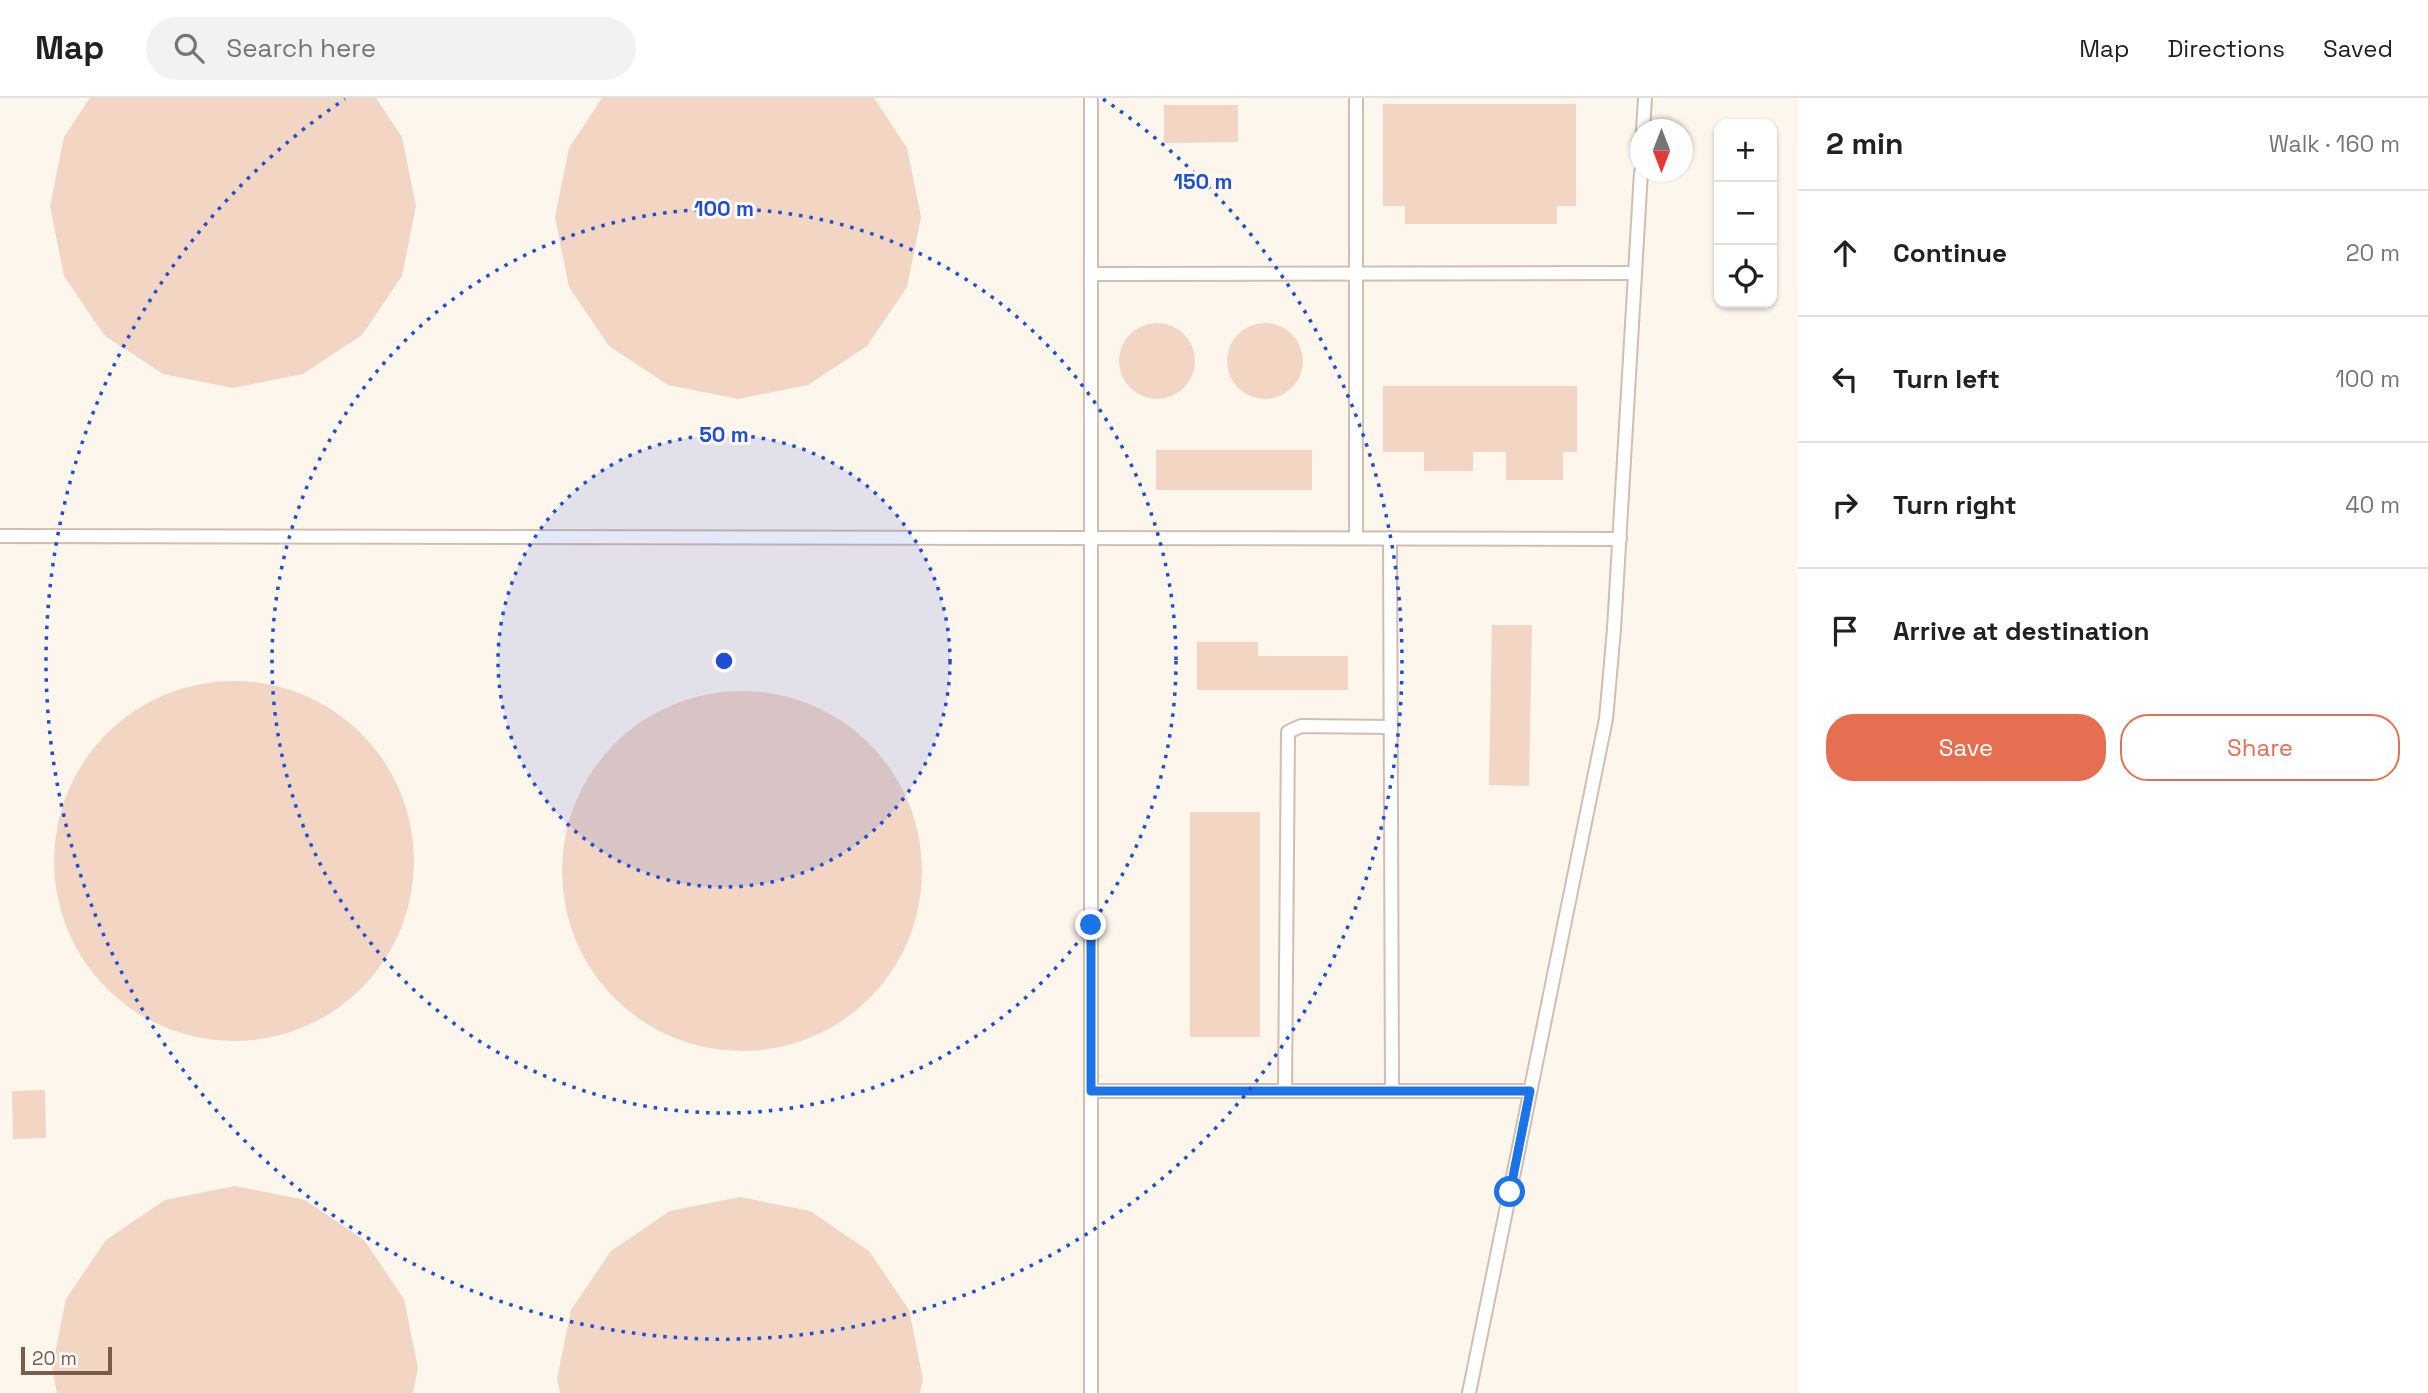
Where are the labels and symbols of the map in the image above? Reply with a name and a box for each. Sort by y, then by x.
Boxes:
north arrow [1630,119,1693,182]
text: 150 m [1174,168,1232,195]
text: 100 m [694,195,754,222]
text: 50 m [699,421,749,448]
centre of rings [712,649,736,673]
route end [1075,909,1106,940]
route start [1494,1176,1525,1207]
scale bar [21,1344,112,1376]

